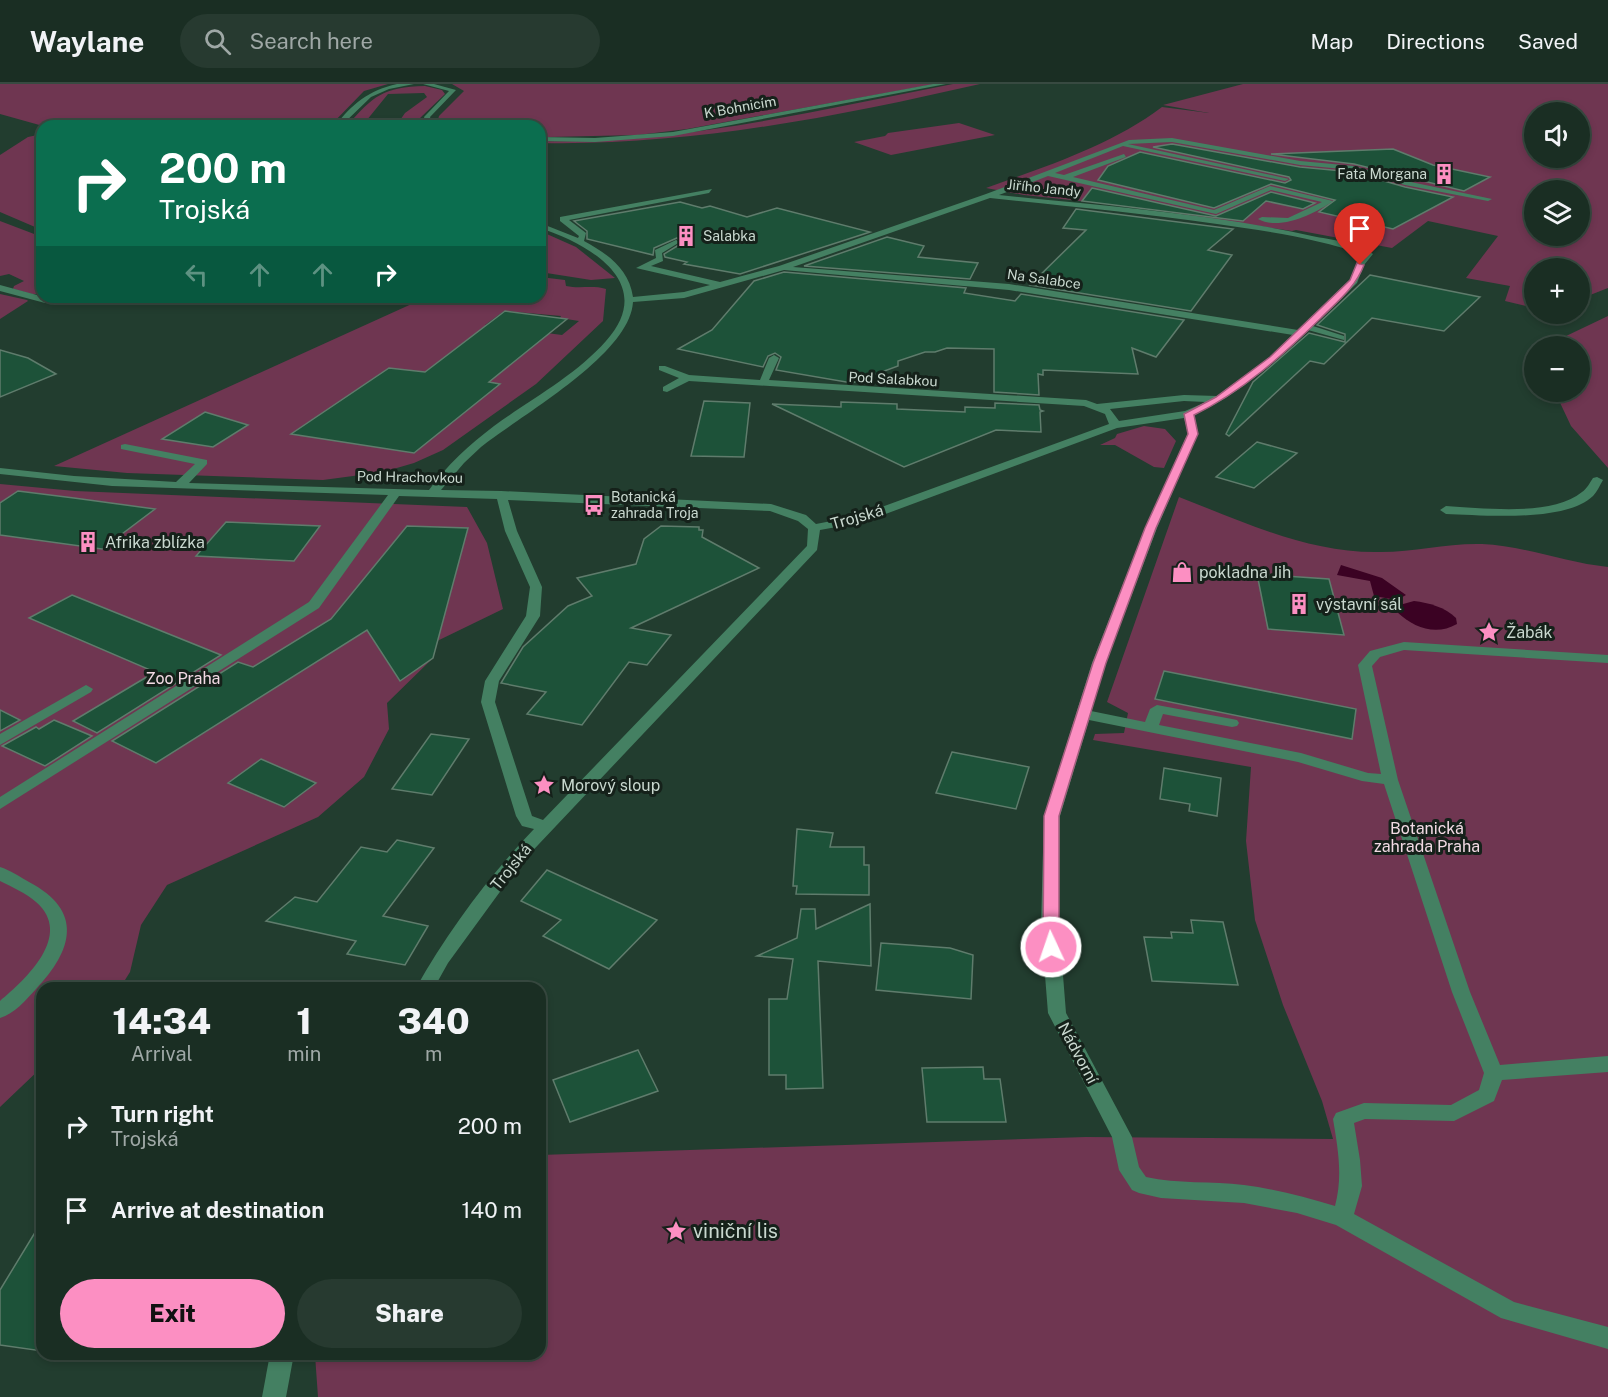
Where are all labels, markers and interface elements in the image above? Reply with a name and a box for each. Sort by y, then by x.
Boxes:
search box [180,14,600,68]
text: Waylane [30,25,144,58]
icon: search [201,25,234,58]
text: Search here [249,28,373,54]
text: Map [1311,29,1353,54]
text: Directions [1386,29,1485,54]
text: Saved [1518,29,1578,54]
street label: K Bohnicím [703,93,777,121]
map controls [1524,102,1590,402]
button: sound [1524,102,1590,168]
text: 200 m [159,143,287,192]
icon: right [60,144,138,222]
building icon: Fata Morgana [1432,162,1456,186]
place label: Fata Morgana [1337,166,1427,182]
street label: Jiřího Jandy [1006,176,1082,200]
button: layers [1524,180,1590,246]
text: Trojská [159,193,250,225]
pin [1334,203,1385,265]
icon: arrive [1343,212,1376,245]
building icon: Salabka [674,224,698,248]
place label: Salabka [703,228,756,244]
icon: left [180,258,213,291]
icon: ahead [243,258,276,291]
icon: ahead [306,258,339,291]
icon: right [369,258,402,291]
button: + [1524,258,1590,324]
street label: Na Salabce [1006,266,1082,292]
button: − [1524,336,1590,402]
street label: Pod Salabkou [848,369,938,389]
street label: Pod Hrachovkou [357,468,463,486]
place label: Botanická zahrada Troja [611,489,699,521]
bus stop icon: Botanická zahrada Troja [582,493,606,517]
street label: Trojská [828,500,886,534]
building icon: Afrika zblízka [76,530,100,554]
place label: Afrika zblízka [105,533,205,552]
shop icon: pokladna Jih [1170,560,1194,584]
place label: pokladna Jih [1199,563,1291,582]
building icon: výstavní sál [1287,592,1311,616]
place label: výstavní sál [1316,595,1402,614]
place icon: Žabák [1477,620,1501,644]
place label: Žabák [1506,622,1552,642]
park label: Zoo Praha [146,669,220,688]
place icon: Morový sloup [532,773,556,797]
place label: Morový sloup [561,776,660,795]
park label: Botanická zahrada Praha [1374,819,1480,856]
street label: Trojská [487,840,535,894]
position arrow [1019,915,1083,979]
text: 14:34 [112,1000,211,1042]
text: 1 [296,1000,312,1042]
text: 340 [398,1000,470,1042]
street label: Nádvorní [1054,1019,1103,1088]
text: Arrival [131,1042,193,1066]
text: min [287,1042,321,1066]
text: m [425,1042,442,1066]
text: Turn right [111,1101,214,1127]
icon: right [60,1110,93,1143]
text: 200 m [458,1113,522,1139]
text: Trojská [111,1127,179,1151]
icon: arrive [60,1194,93,1227]
text: Arrive at destination [111,1197,324,1223]
text: 140 m [461,1197,522,1223]
place icon: viniční lis [664,1219,688,1243]
place label: viniční lis [693,1219,778,1243]
button: Exit [60,1279,285,1348]
button: Share [297,1279,522,1348]

